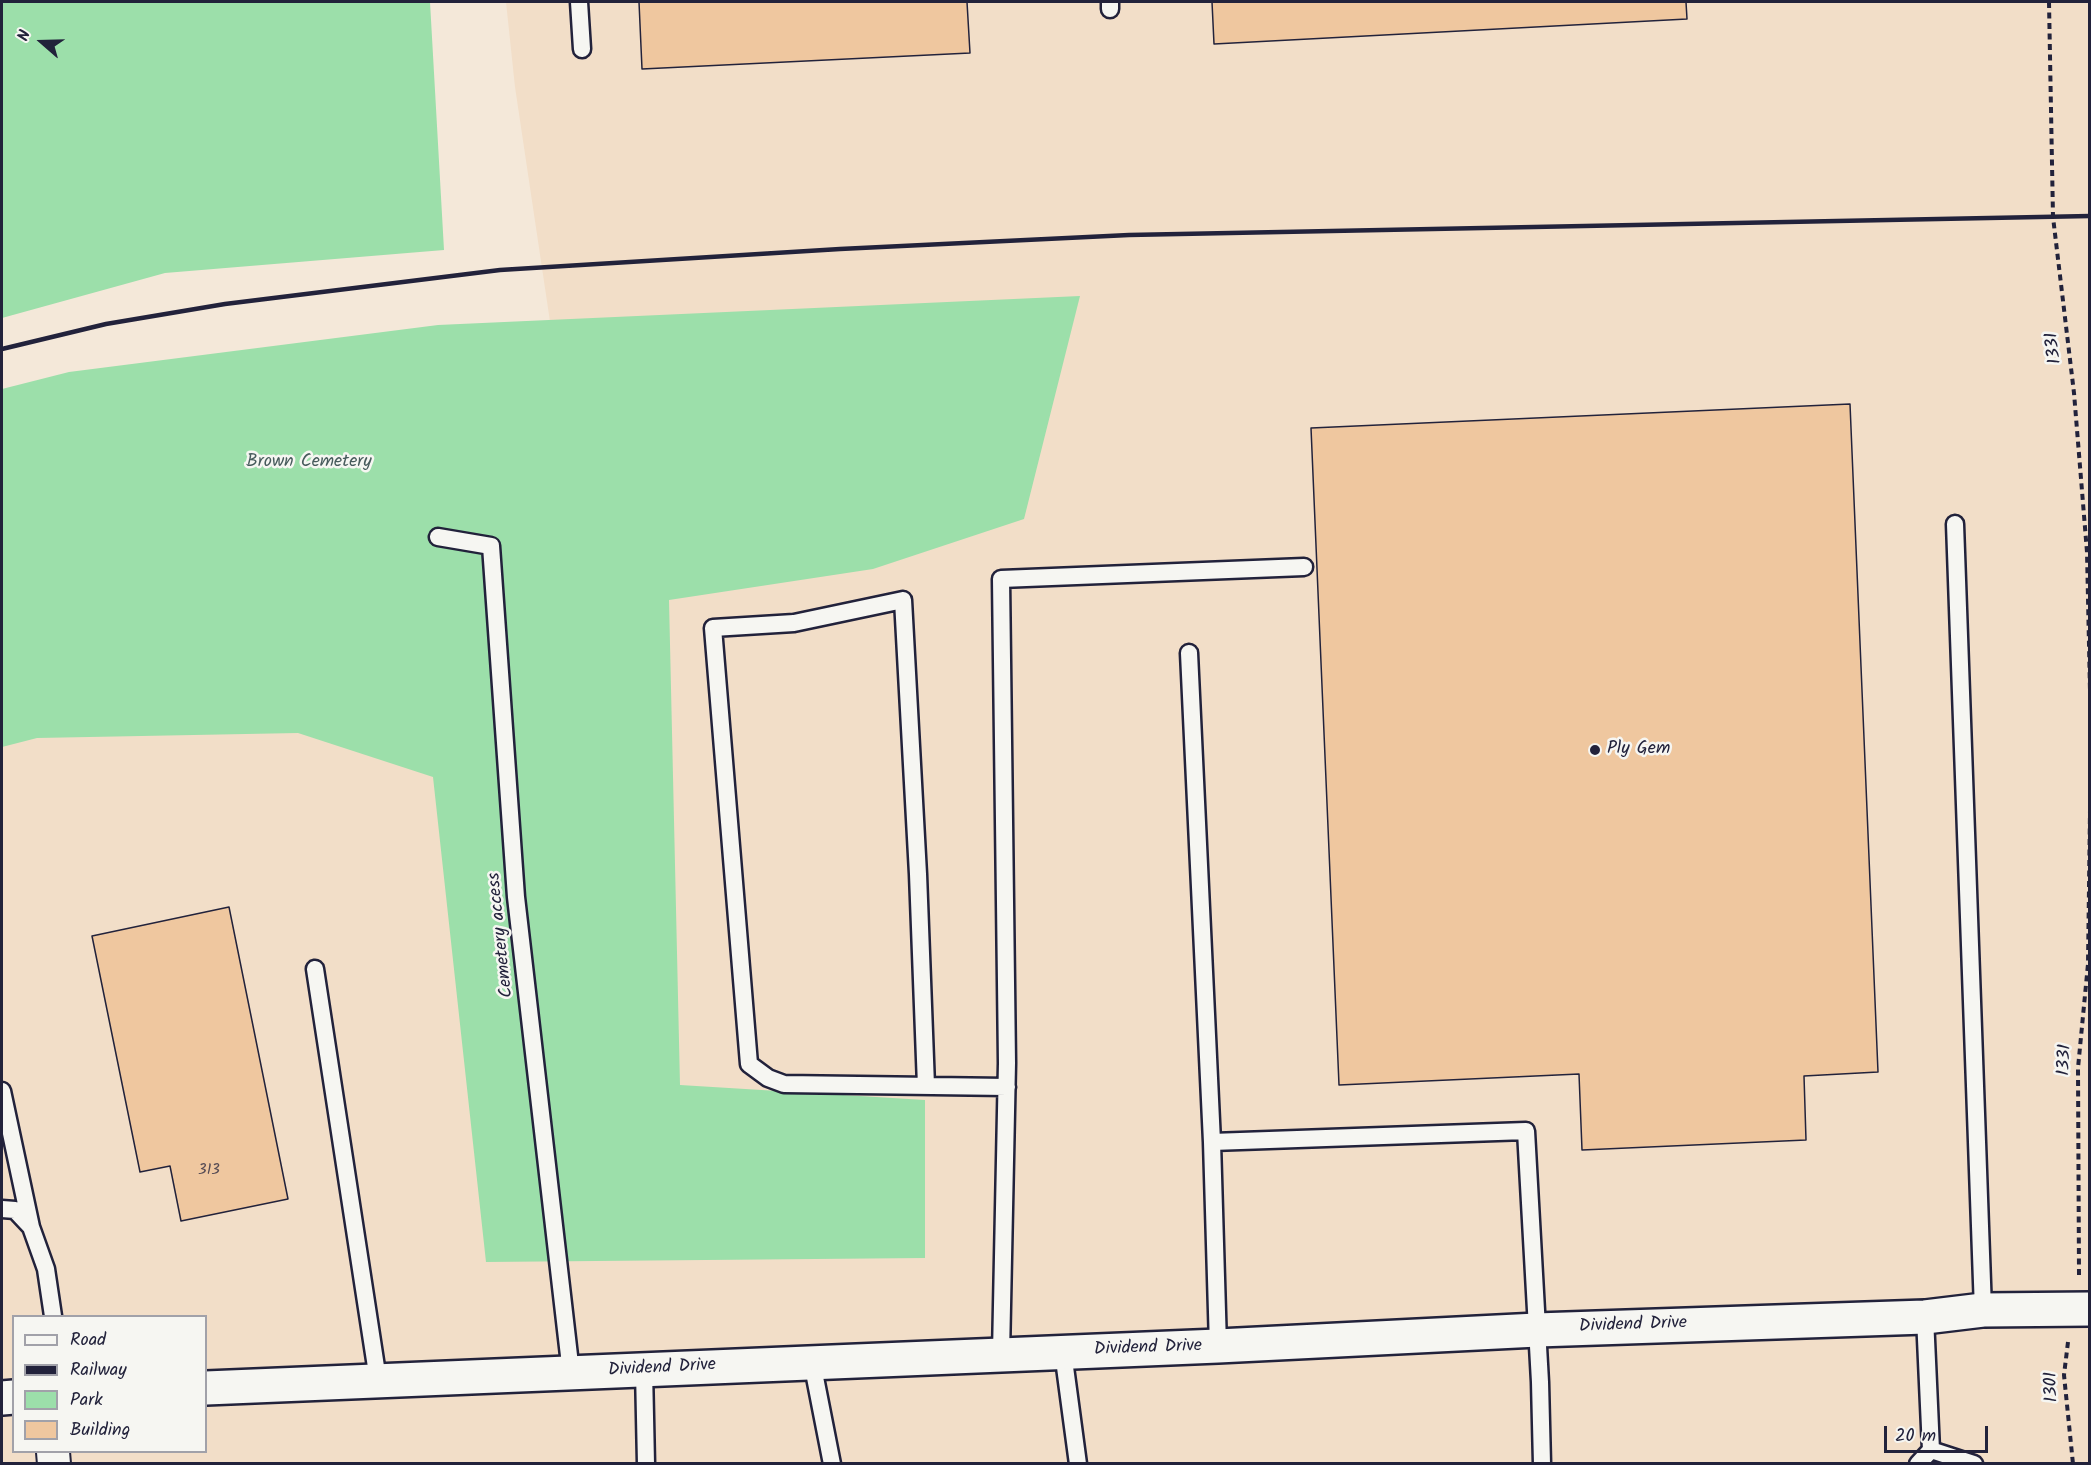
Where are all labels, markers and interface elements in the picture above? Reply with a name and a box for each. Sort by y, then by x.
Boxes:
north arrow [12,12,72,72]
text: N [11,27,38,45]
street label: 1331 [2042,331,2068,365]
park label: Brown Cemetery [246,452,372,474]
place label: Ply Gem [1607,739,1670,761]
marker: Ply Gem [1588,743,1602,757]
street label: Cemetery access [485,871,519,999]
street label: 1331 [2054,1044,2078,1076]
house number: 313 [198,1162,220,1180]
street label: Dividend Drive [1579,1313,1687,1339]
legend [12,1315,207,1453]
text: Road [70,1326,106,1355]
street label: Dividend Drive [1094,1336,1202,1362]
street label: Dividend Drive [607,1355,717,1383]
text: Railway [70,1356,127,1385]
street label: 1301 [2042,1371,2064,1403]
text: Park [70,1386,103,1415]
scale bar [1887,1414,1990,1452]
text: Building [70,1416,130,1445]
text: 20 m [1895,1422,1936,1451]

